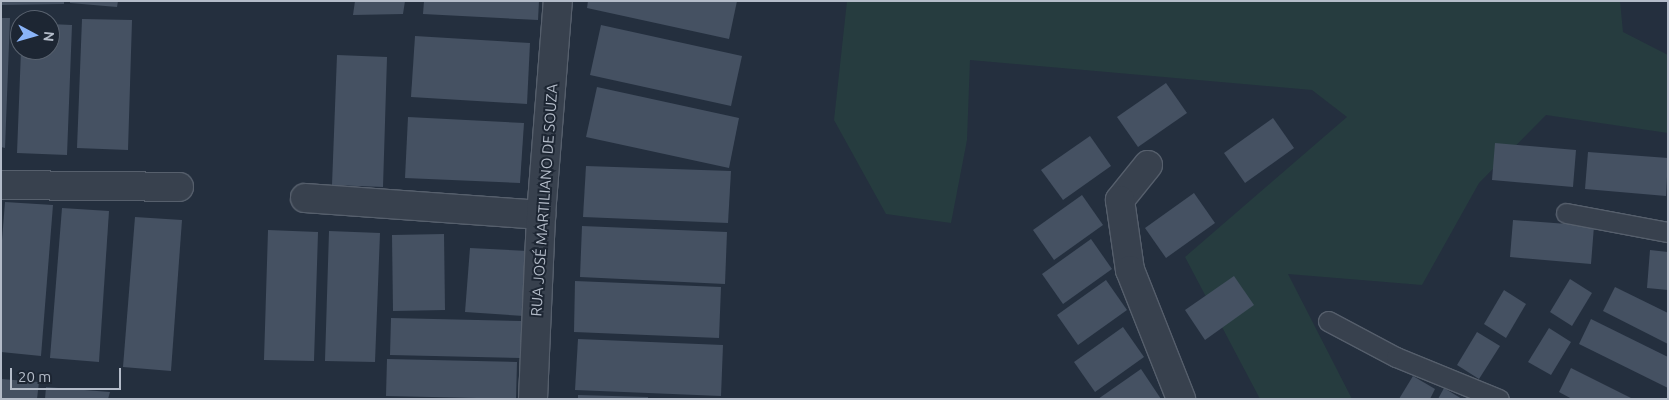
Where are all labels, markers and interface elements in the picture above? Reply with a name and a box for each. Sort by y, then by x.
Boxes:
north arrow [10,10,60,60]
text: N [40,30,57,42]
street label: RUA JOSÉ MARTILIANO DE SOUZA [527,83,561,317]
scale bar [12,358,124,390]
text: 20 m [18,368,51,385]

